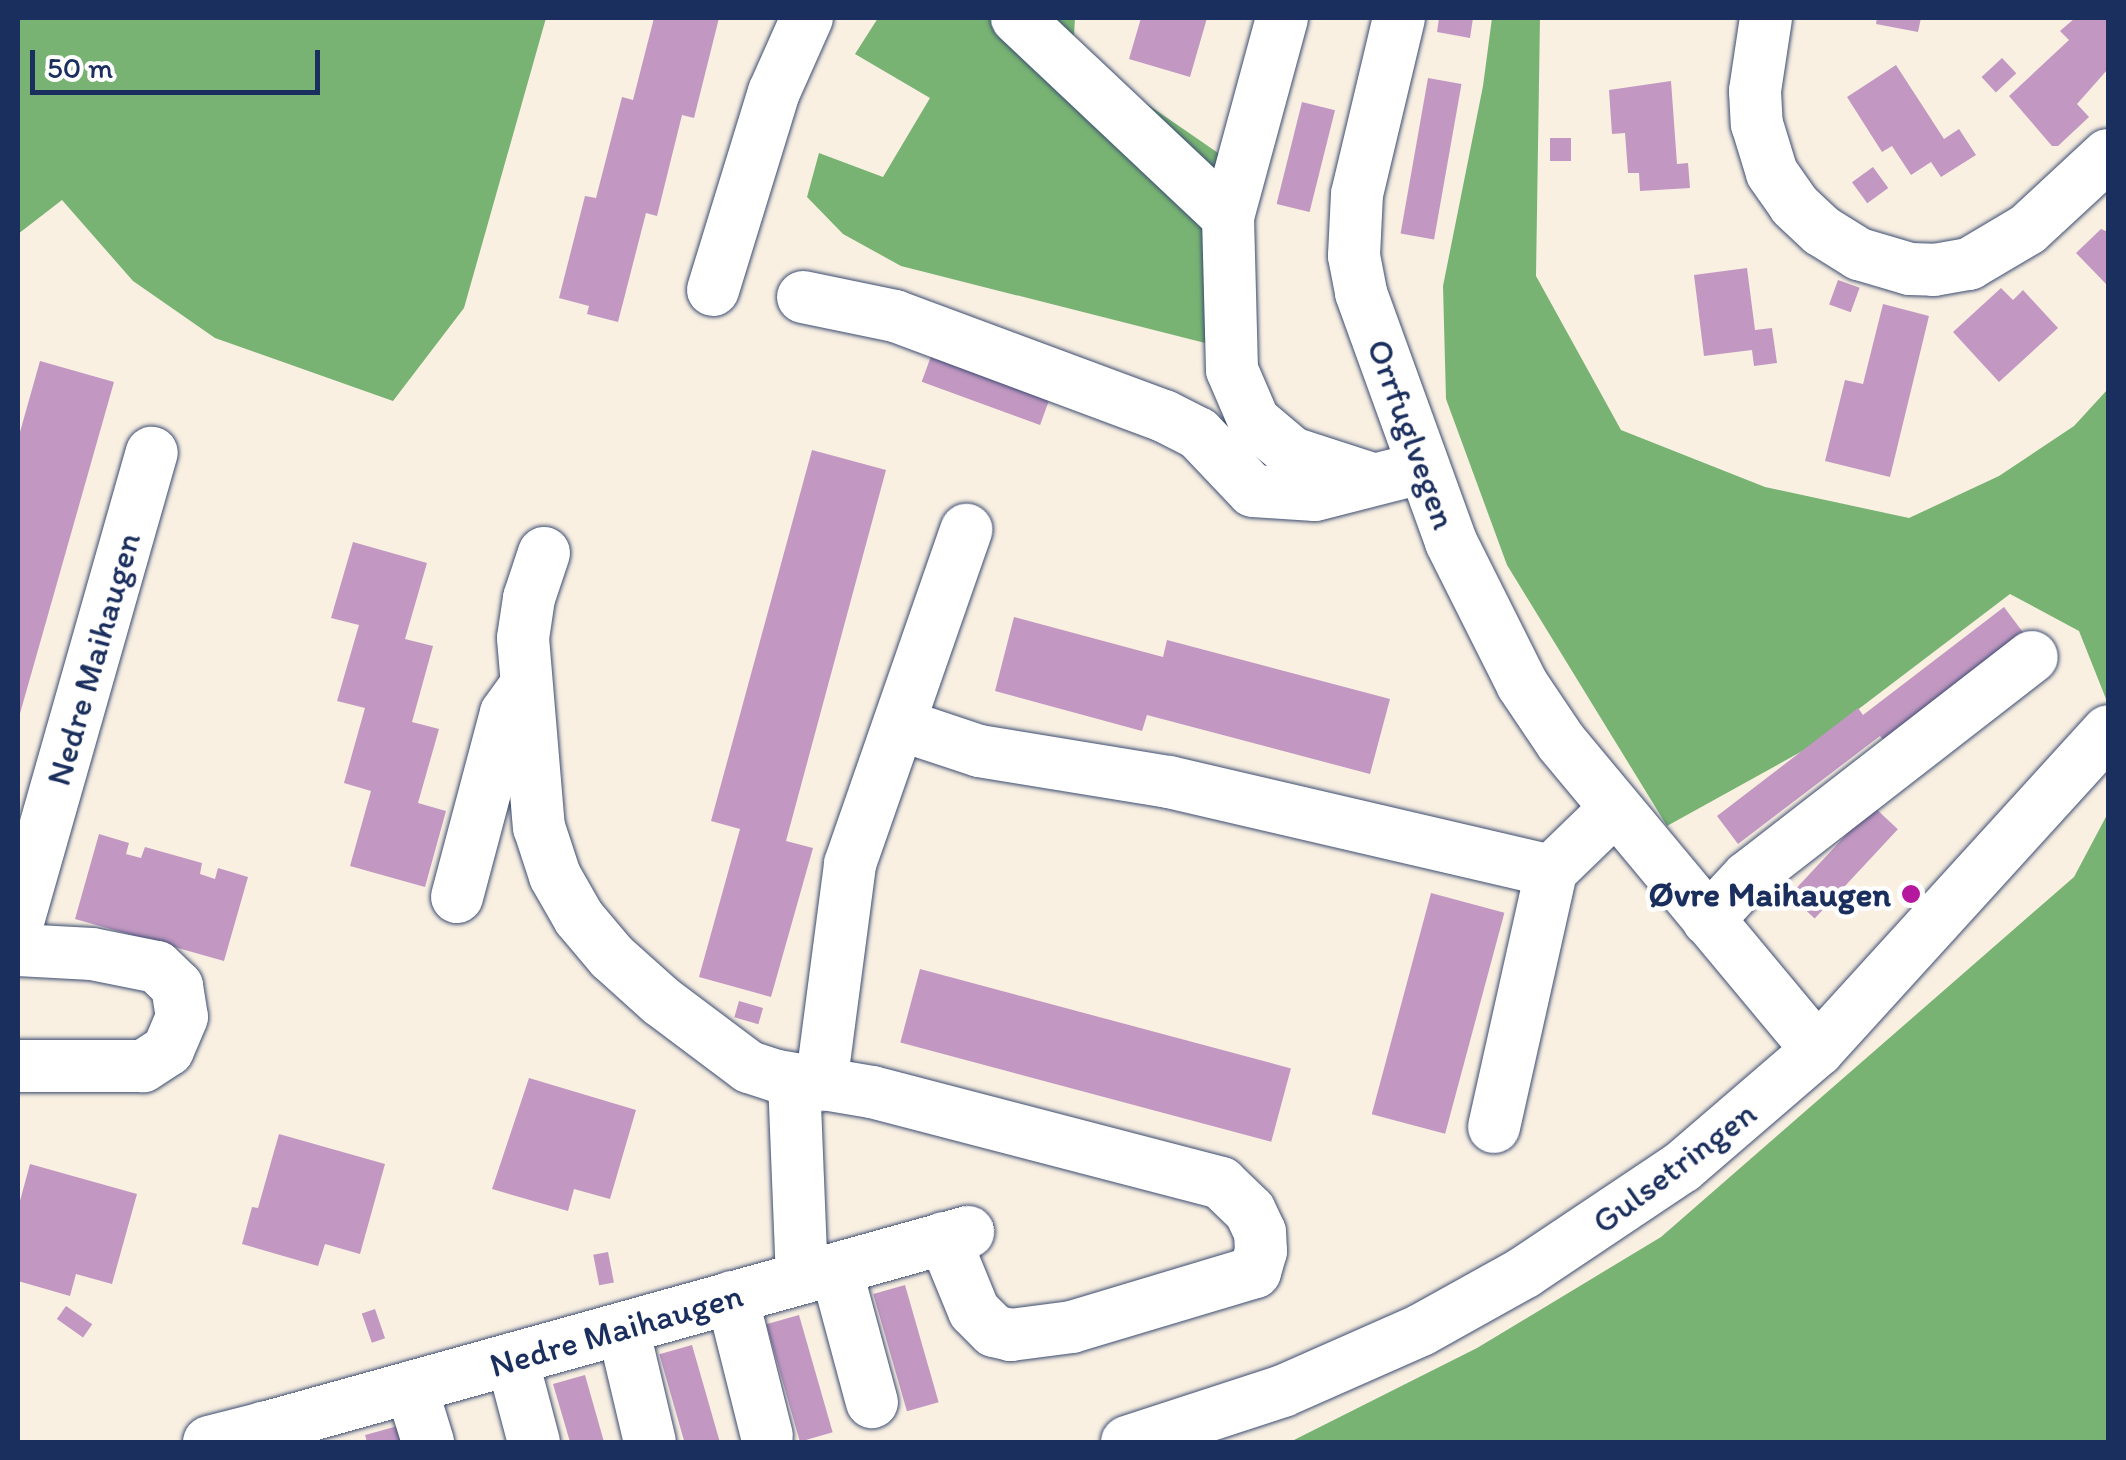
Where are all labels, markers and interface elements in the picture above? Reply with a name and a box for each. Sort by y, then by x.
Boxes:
scale bar [35,30,325,92]
text: 50 m [47,49,113,86]
street label: Orrfuglvegen [1358,333,1466,535]
street label: Nedre Maihaugen [37,527,149,791]
place label: Øvre Maihaugen [1646,873,1891,915]
marker: Øvre Maihaugen [1900,883,1922,905]
street label: Gulsetringen [1584,1092,1764,1242]
street label: Nedre Maihaugen [484,1274,748,1386]

